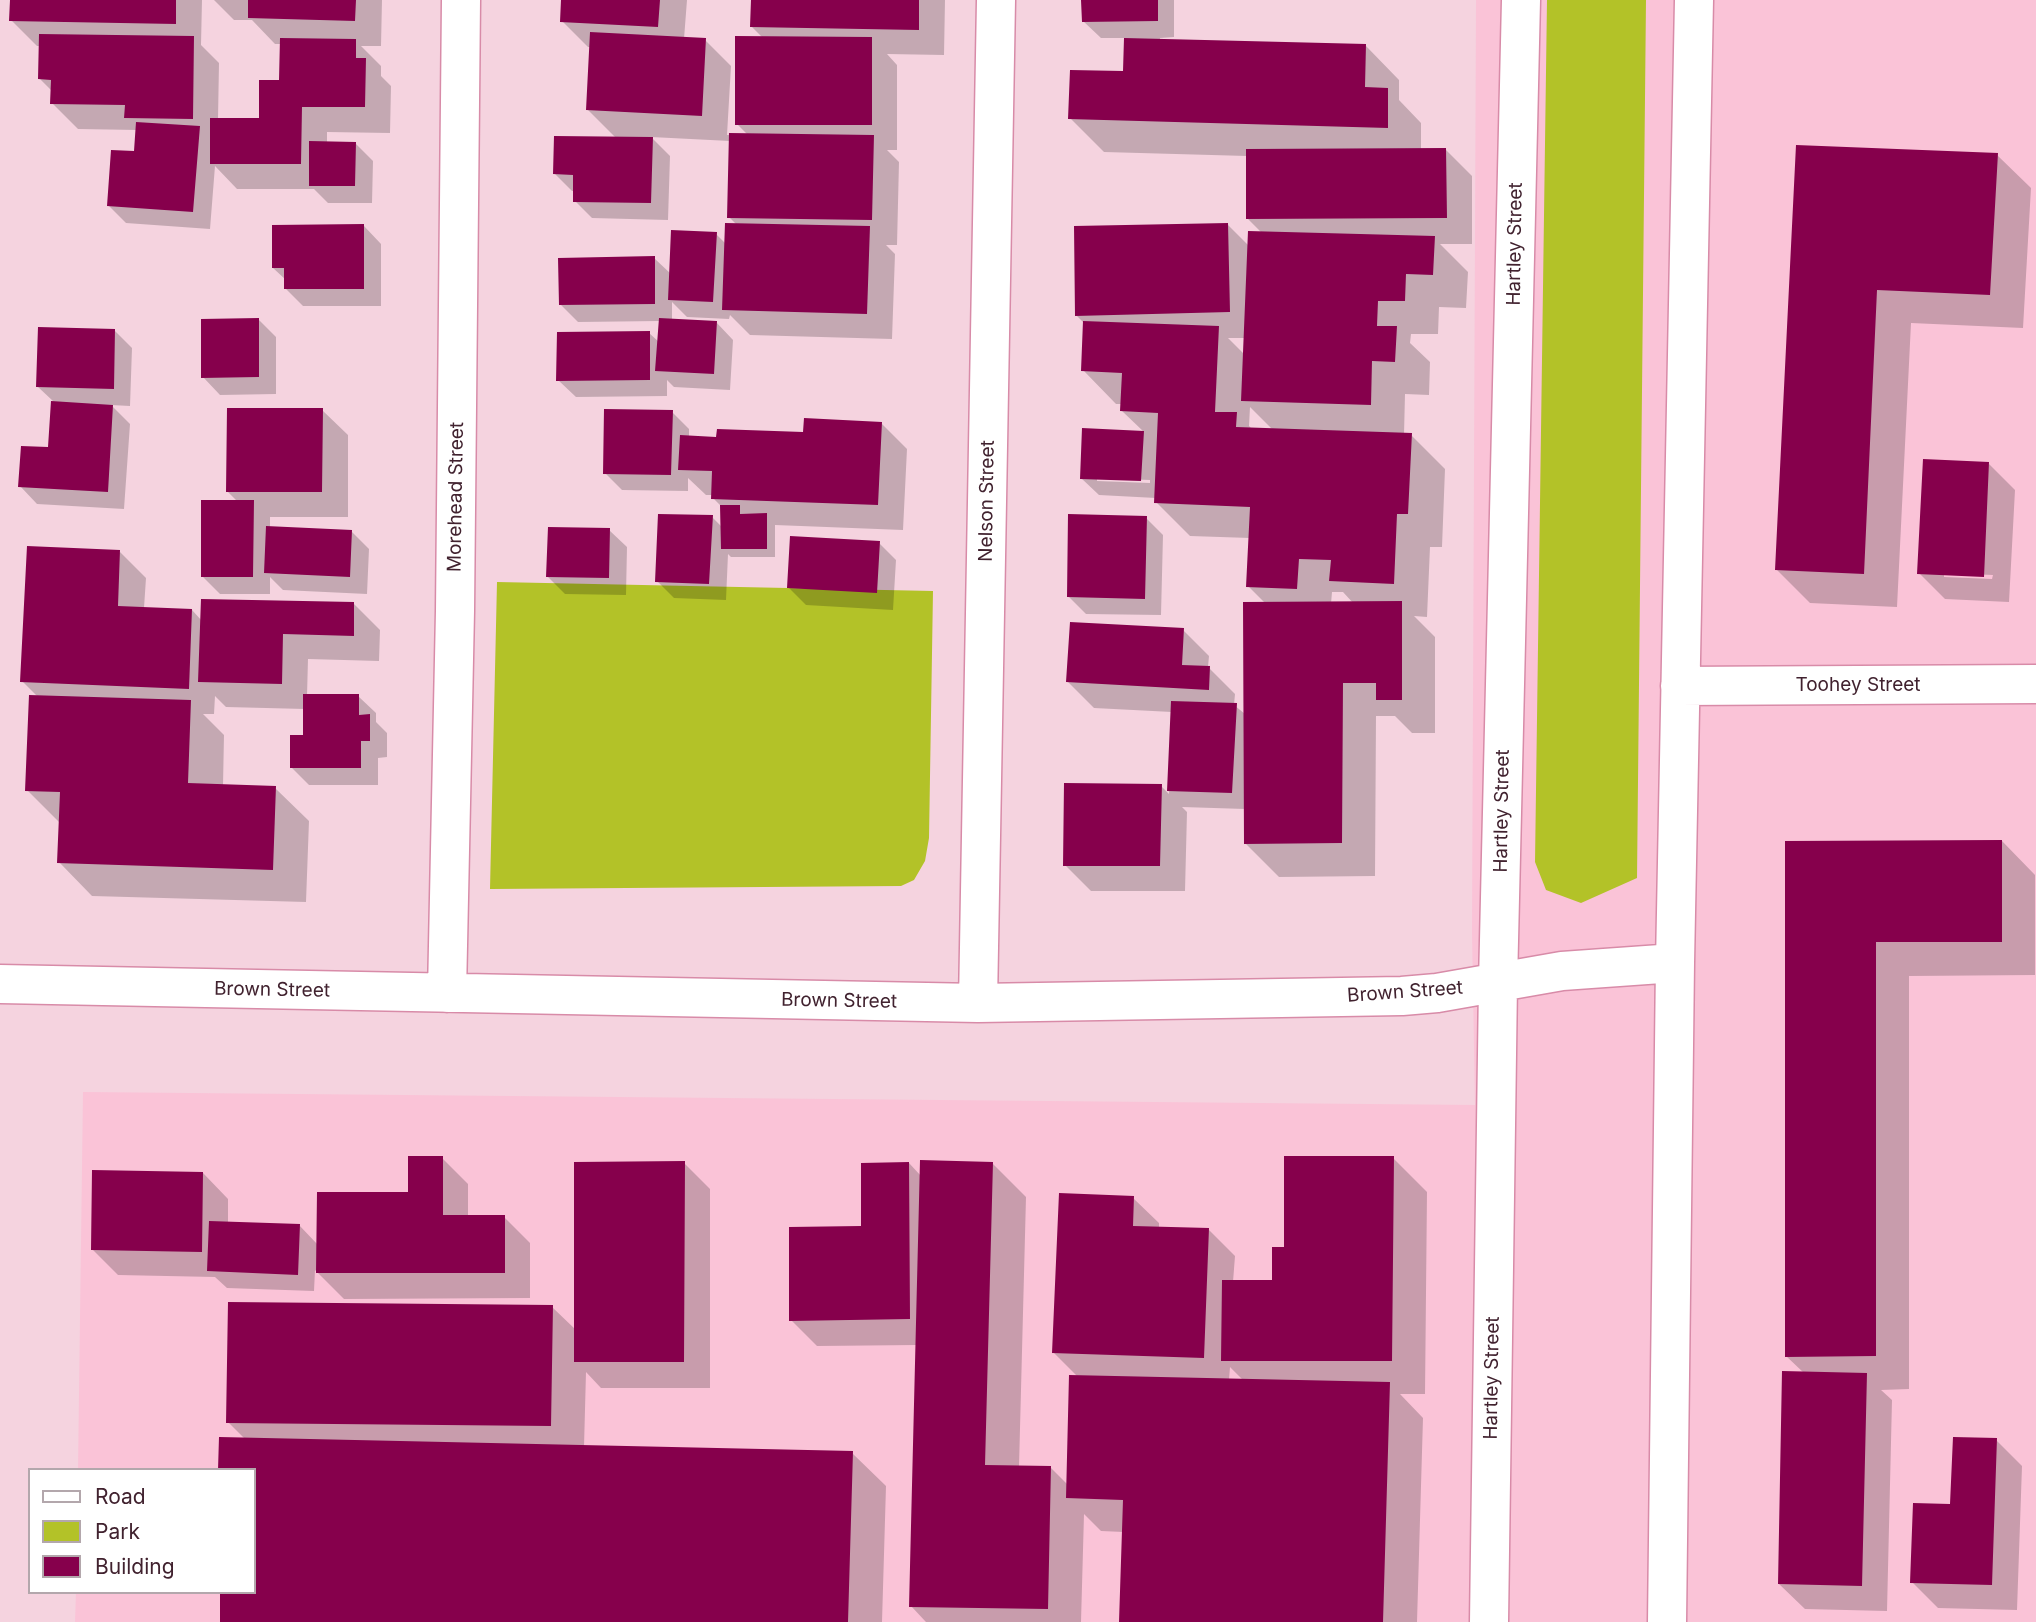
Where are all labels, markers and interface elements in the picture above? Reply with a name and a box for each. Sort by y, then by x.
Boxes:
street label: Hartley Street [1503,182,1527,306]
street label: Morehead Street [443,422,469,572]
street label: Nelson Street [975,440,999,562]
street label: Toohey Street [1795,674,1921,696]
street label: Hartley Street [1490,749,1514,873]
street label: Brown Street [1346,977,1464,1007]
street label: Brown Street [214,978,330,1002]
street label: Brown Street [781,989,897,1013]
street label: Hartley Street [1480,1316,1504,1440]
legend [28,1468,256,1594]
text: Road [95,1484,146,1509]
text: Park [95,1519,140,1544]
text: Building [95,1554,175,1579]

